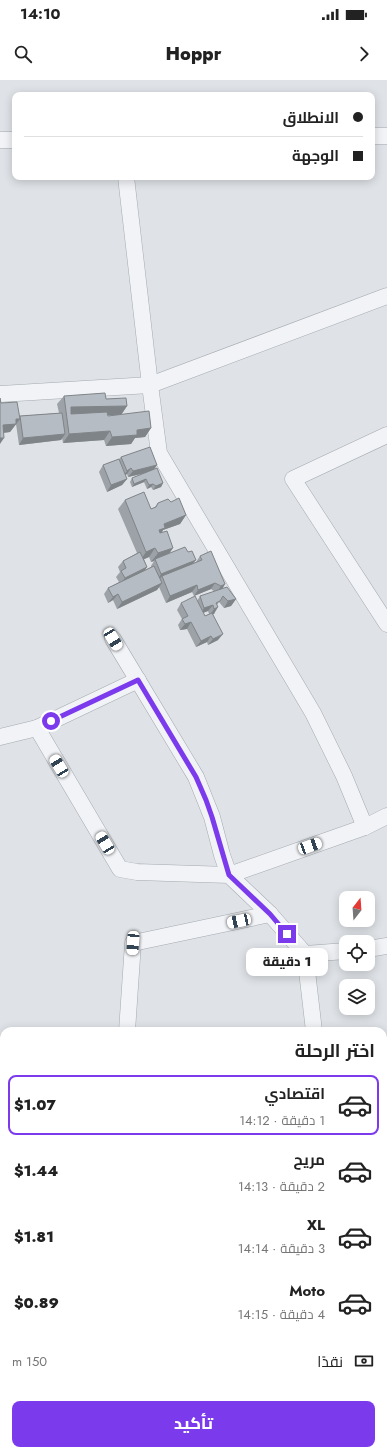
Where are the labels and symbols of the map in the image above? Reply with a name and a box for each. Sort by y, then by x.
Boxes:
car [102,626,124,652]
route start [42,712,60,730]
car [48,753,70,779]
car [94,830,116,856]
car [297,836,323,856]
north arrow [339,891,375,927]
car [226,913,252,929]
route end [278,925,296,943]
car [126,931,140,955]
callout: 1 دقيقة [246,948,328,976]

